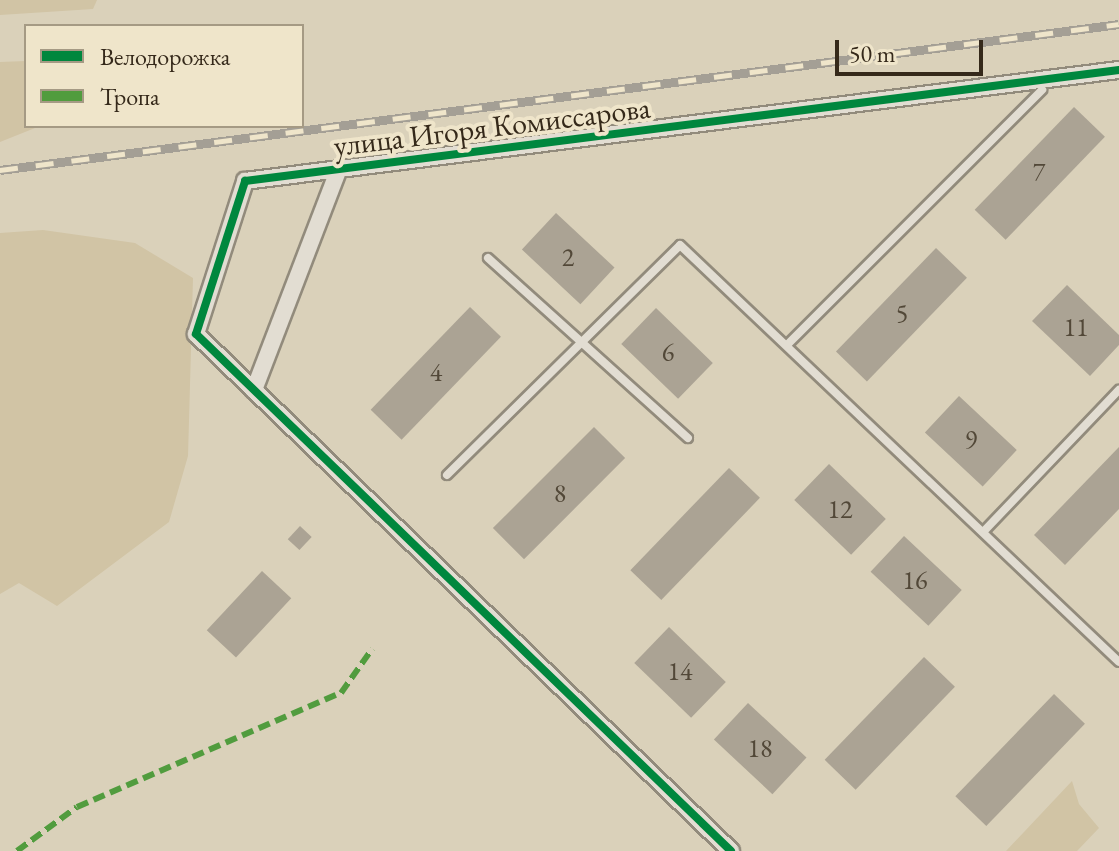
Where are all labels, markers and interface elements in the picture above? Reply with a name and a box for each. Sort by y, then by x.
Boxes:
legend [24,24,304,128]
scale bar [839,24,987,74]
text: 50 m [849,38,896,69]
text: Велодорожка [100,41,230,72]
text: Тропа [100,81,160,112]
street label: улица Игоря Комиссарова [332,90,652,164]
house number: 7 [1033,157,1045,189]
house number: 2 [562,242,574,274]
house number: 5 [896,298,908,330]
house number: 11 [1064,312,1088,344]
house number: 6 [662,337,674,369]
house number: 4 [430,357,442,389]
house number: 9 [965,425,977,457]
house number: 8 [554,478,566,510]
house number: 12 [828,494,852,526]
house number: 16 [903,565,927,597]
house number: 14 [668,656,692,688]
house number: 18 [748,733,772,765]

